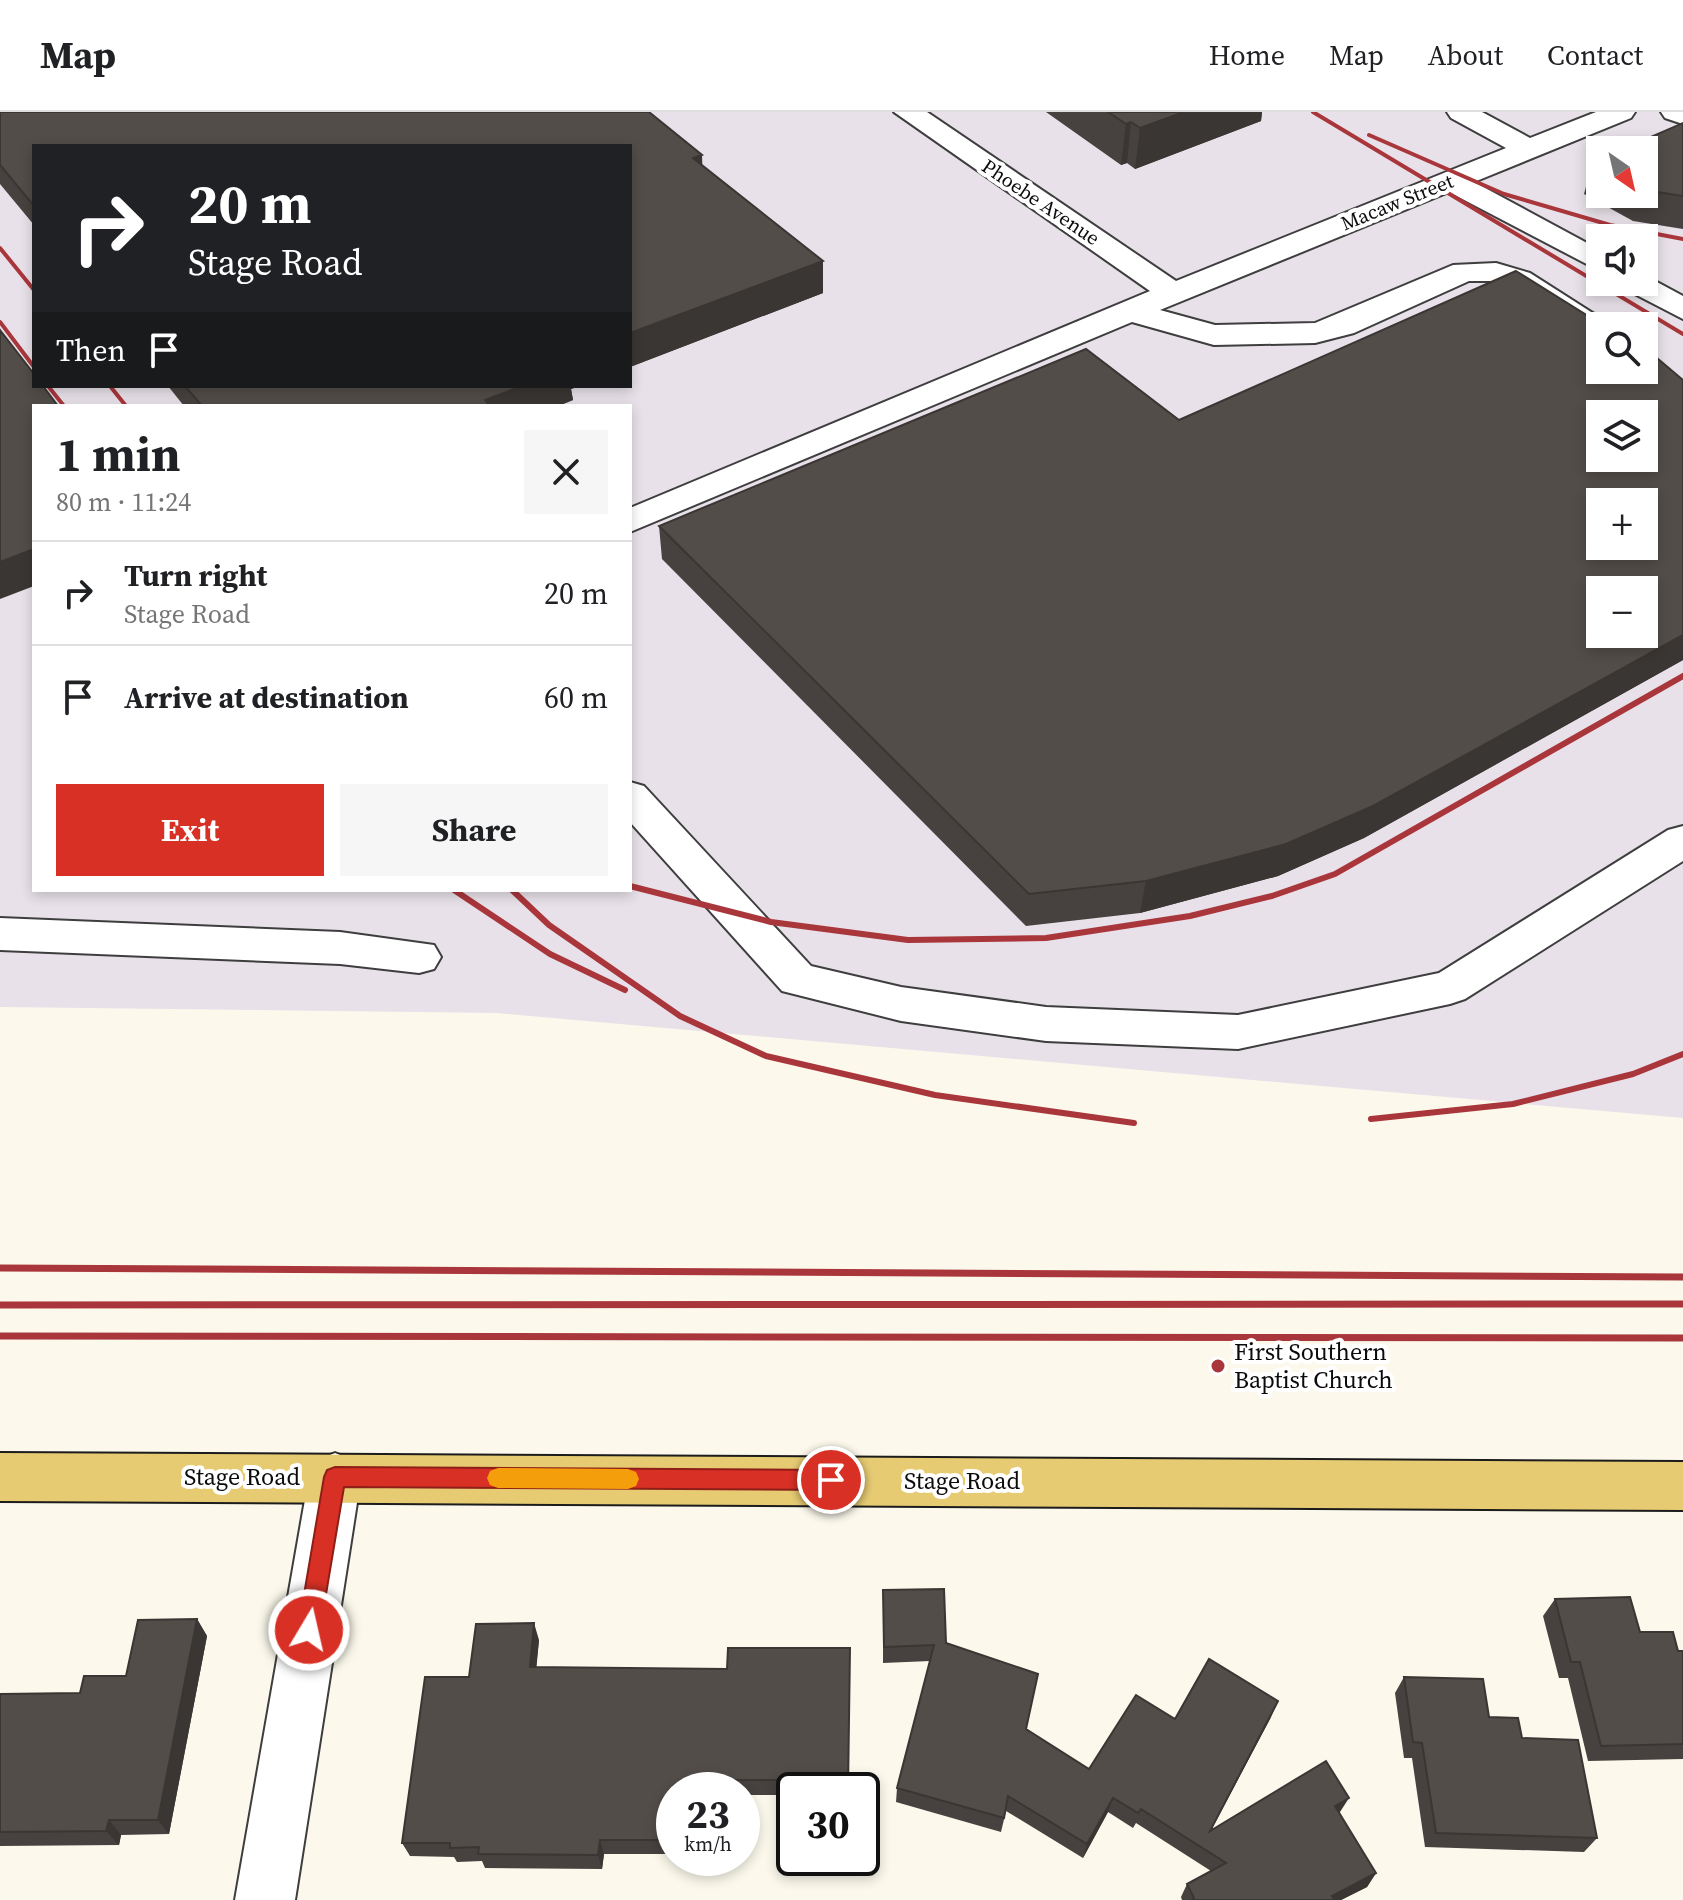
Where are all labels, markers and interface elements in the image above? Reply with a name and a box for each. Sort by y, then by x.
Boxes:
text: Map [40,29,116,81]
text: Home [1209,36,1285,74]
text: Map [1329,36,1384,74]
text: About [1428,36,1503,74]
text: Contact [1547,36,1643,74]
north arrow [1586,136,1658,208]
map controls [1586,136,1658,648]
street label: Phoebe Avenue [976,152,1106,252]
text: 20 m [188,165,311,242]
street label: Macaw Street [1337,167,1458,237]
icon: right [56,176,160,280]
button: sound [1586,224,1658,296]
text: Stage Road [188,238,362,287]
button: search [1586,312,1658,384]
icon: arrive [142,328,186,372]
text: Then [56,330,126,371]
button: layers [1586,400,1658,472]
text: 1 min [56,421,181,487]
button: close [524,430,608,514]
text: 80 m · 11:24 [56,484,191,520]
button: + [1586,488,1658,560]
text: Turn right [124,555,267,596]
icon: right [56,571,100,615]
text: 20 m [544,573,608,614]
button: − [1586,576,1658,648]
text: Stage Road [124,596,250,632]
icon: arrive [56,675,100,719]
text: Arrive at destination [124,677,409,718]
text: 60 m [544,677,608,718]
button: Exit [56,784,324,876]
button: Share [340,784,608,876]
place label: First Southern Baptist Church [1234,1335,1393,1396]
marker: First Southern Baptist Church [1209,1357,1227,1375]
pin [797,1446,865,1514]
icon: arrive [809,1458,853,1502]
street label: Stage Road [184,1460,301,1493]
street label: Stage Road [904,1464,1021,1497]
position arrow [267,1588,351,1672]
speed limit sign: 30 [776,1772,880,1876]
text: 23 [686,1787,730,1841]
text: km/h [684,1830,732,1858]

